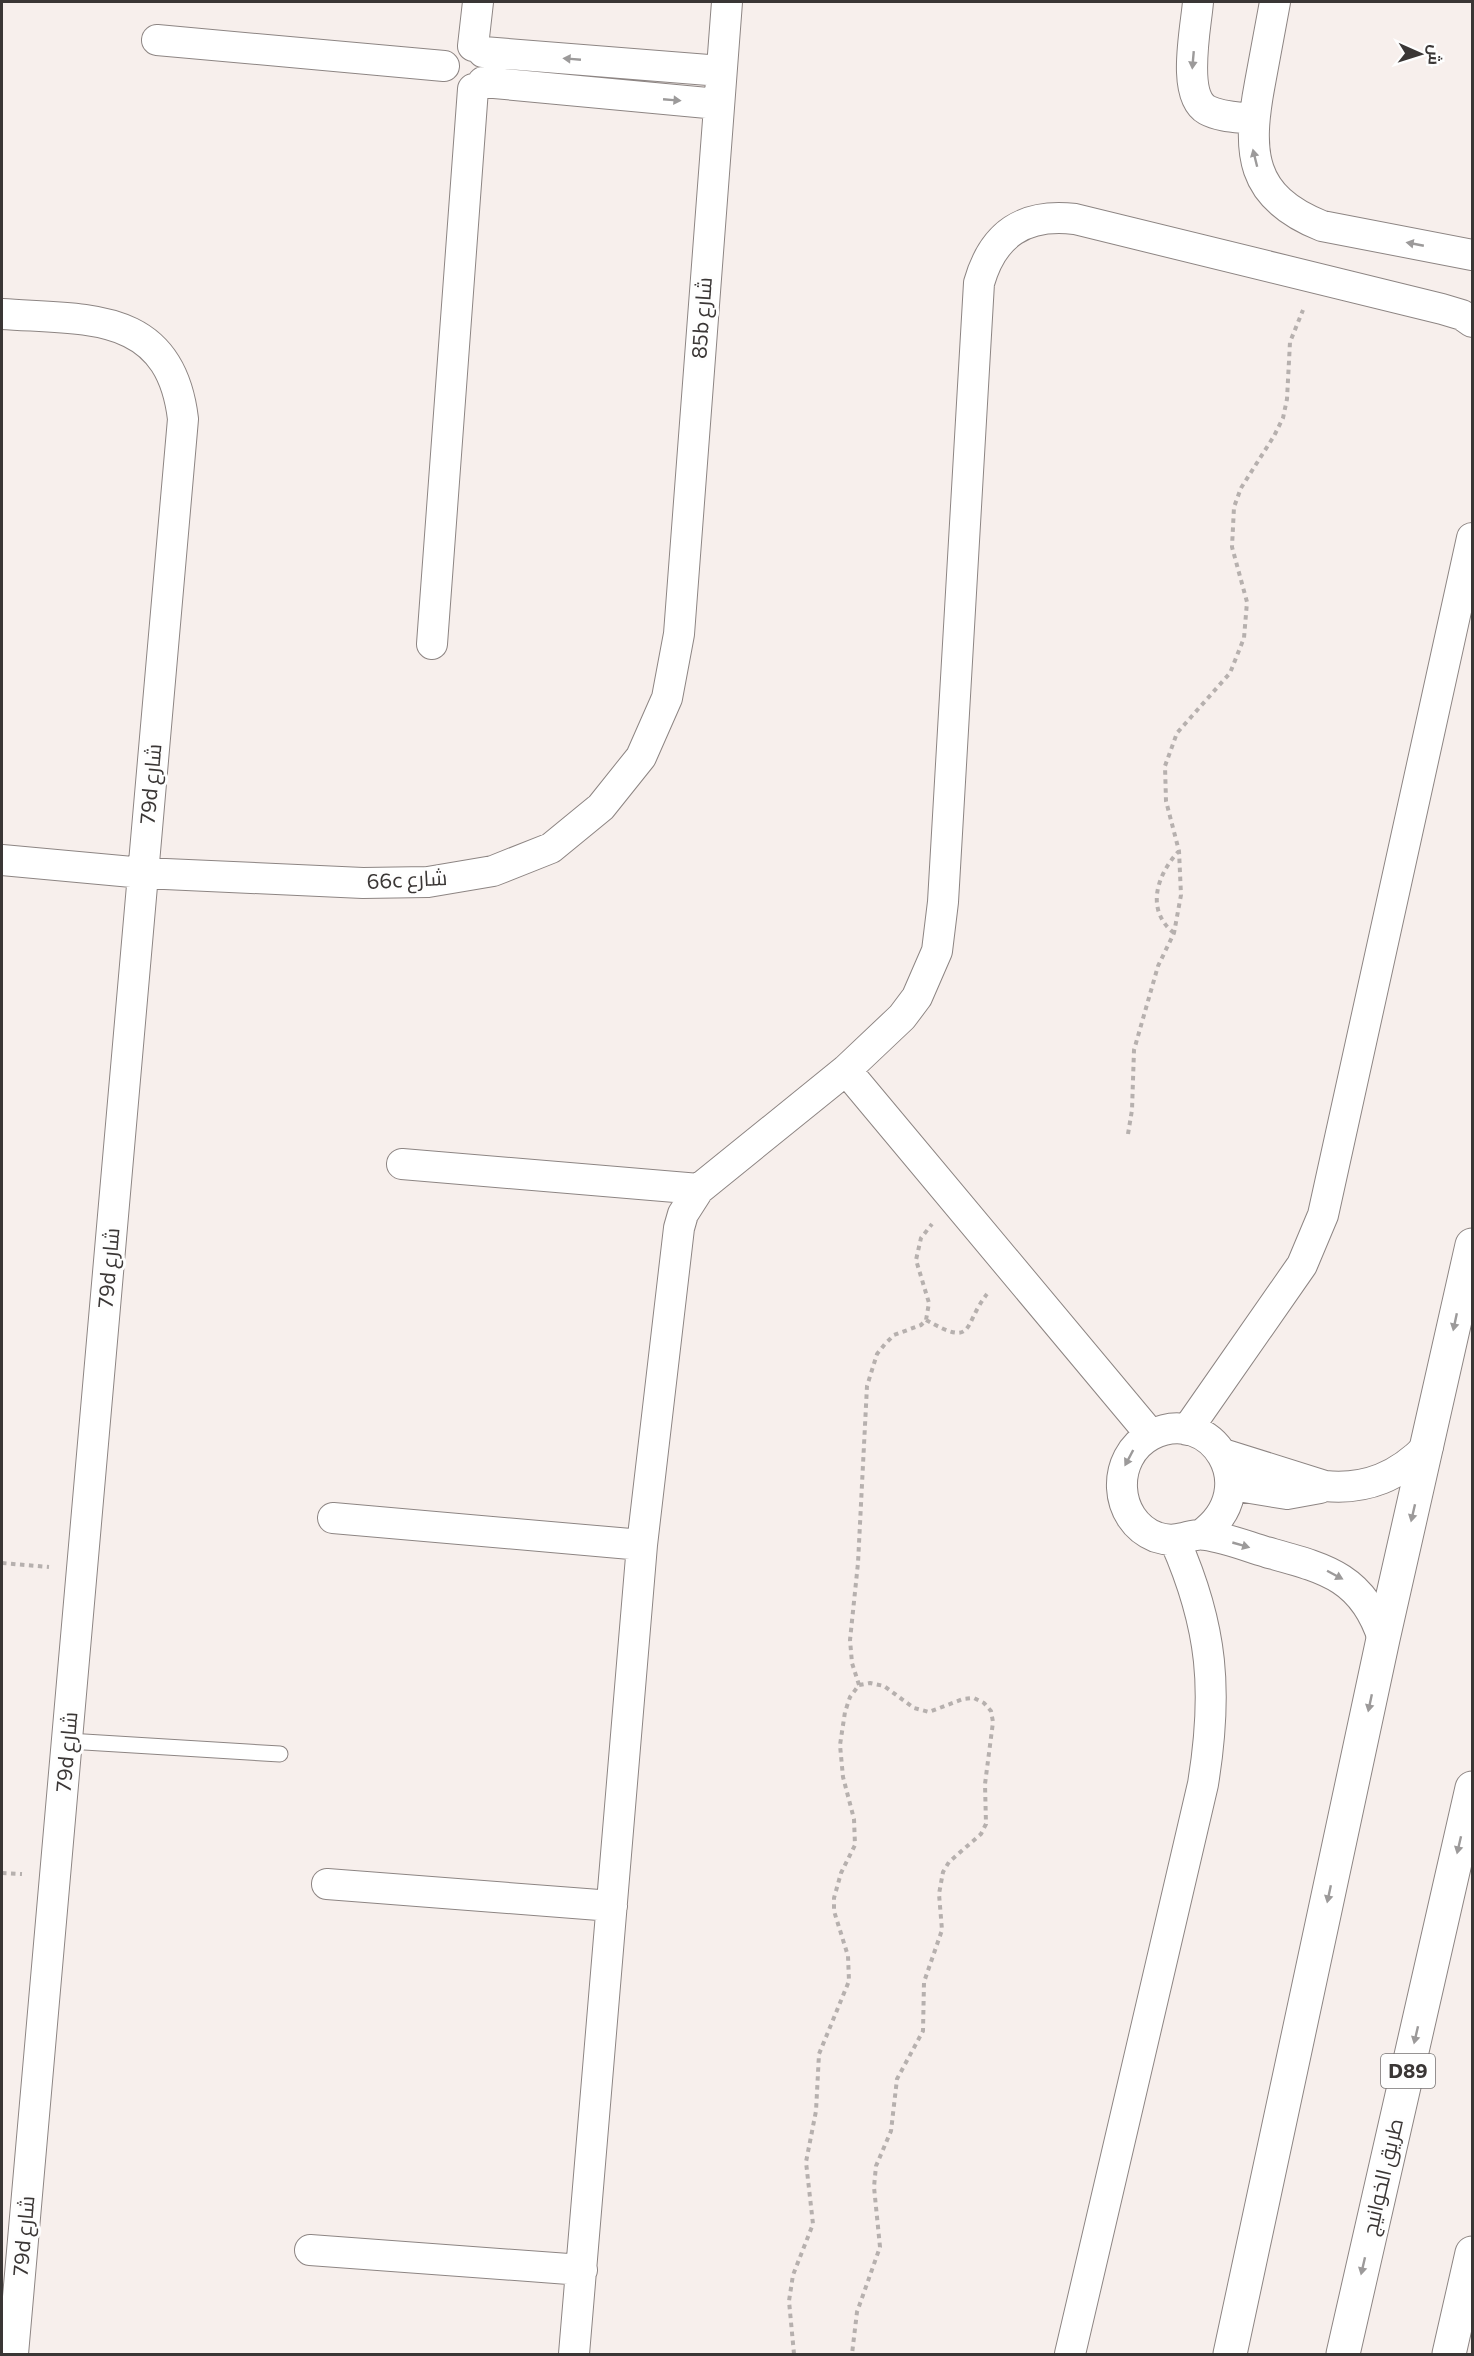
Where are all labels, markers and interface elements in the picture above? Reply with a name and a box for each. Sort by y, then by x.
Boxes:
north arrow [1390,24,1450,84]
text: ش [1424,44,1446,66]
one-way arrow [1188,50,1198,69]
one-way arrow [562,54,581,64]
one-way arrow [663,95,682,105]
one-way arrow [1250,149,1260,167]
one-way arrow [1405,239,1424,248]
street label: 85b شارع [685,276,719,360]
street label: 79d شارع [134,743,168,825]
street label: 66c شارع [366,864,448,896]
street label: 79d شارع [92,1227,126,1309]
one-way arrow [1450,1313,1460,1332]
one-way arrow [1124,1450,1134,1467]
one-way arrow [1407,1503,1417,1522]
one-way arrow [1232,1541,1250,1550]
one-way arrow [1327,1570,1344,1580]
one-way arrow [1364,1694,1374,1712]
street label: 79d شارع [50,1711,84,1793]
one-way arrow [1454,1836,1464,1854]
one-way arrow [1324,1884,1333,1903]
one-way arrow [1411,2026,1420,2045]
road number: D89 [1381,2054,1435,2088]
street label: طريق الخوانيج [1356,2116,1410,2238]
street label: 79d شارع [7,2195,41,2277]
one-way arrow [1358,2257,1367,2276]

